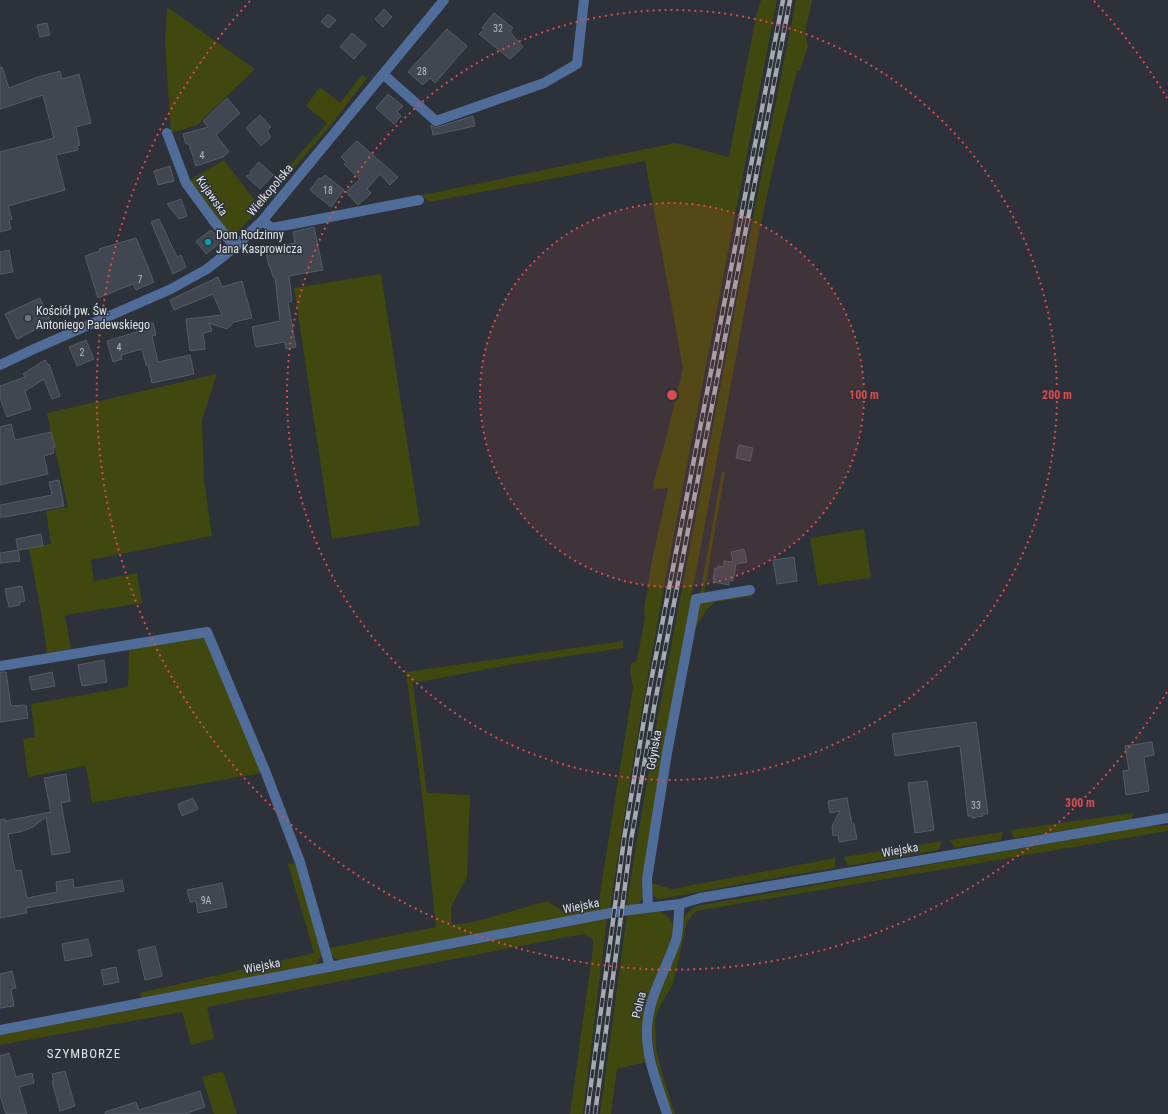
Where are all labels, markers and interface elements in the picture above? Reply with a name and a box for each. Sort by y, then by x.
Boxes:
house number: 32 [493,23,503,34]
house number: 28 [417,66,427,77]
house number: 4 [200,150,205,161]
street label: Wielkopolska [244,161,296,219]
street label: Kujawska [193,174,231,219]
house number: 18 [323,185,333,196]
place label: Dom Rodzinny Jana Kasprowicza [216,228,302,256]
marker: Dom Rodzinny Jana Kasprowicza [203,237,213,247]
house number: 7 [138,274,143,285]
place label: Kościół pw. Św. Antoniego Padewskiego [36,303,150,332]
marker: Kościół pw. Św. Antoniego Padewskiego [23,313,33,323]
house number: 4 [117,342,122,353]
house number: 2 [80,347,85,358]
centre of rings [665,388,679,402]
text: 100 m [849,388,879,402]
text: 200 m [1042,388,1072,402]
street label: Gdyńska [644,729,664,771]
text: 300 m [1065,796,1095,810]
house number: 33 [971,800,981,811]
street label: Wiejska [881,840,920,860]
house number: 9A [201,895,212,906]
street label: Wiejska [562,896,601,916]
street label: Wiejska [243,956,282,976]
street label: Polna [629,990,649,1020]
district label: SZYMBORZE [47,1046,121,1061]

